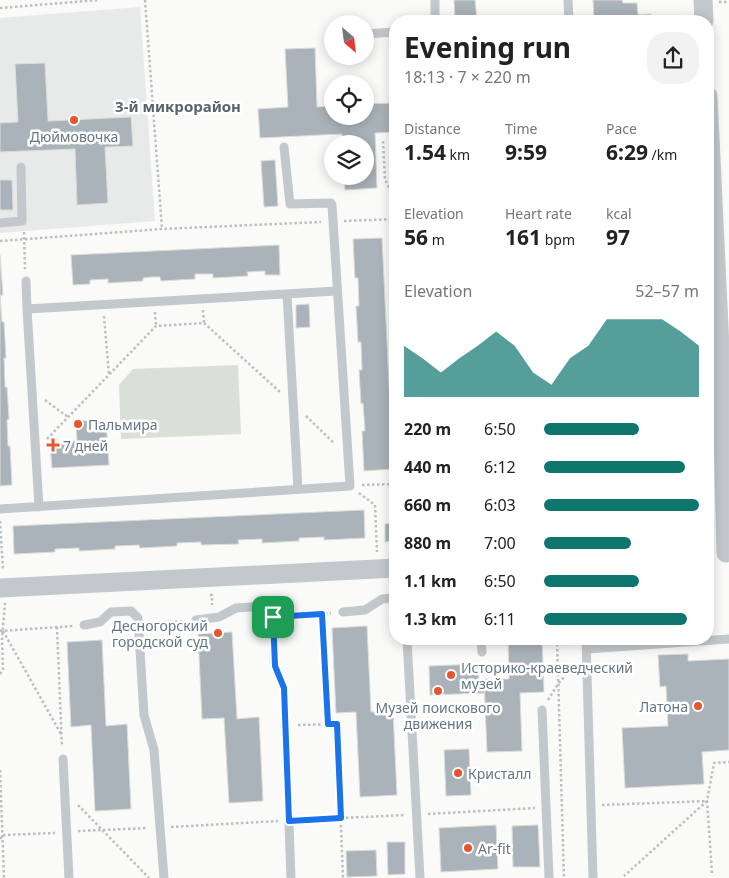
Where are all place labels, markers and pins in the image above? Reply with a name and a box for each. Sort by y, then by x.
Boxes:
marker: Дюймовочка [68,114,80,126]
place label: Дюймовочка [30,127,118,146]
place label: Пальмира [88,415,158,434]
marker: Пальмира [72,418,84,430]
place label: 7 дней [63,436,108,455]
marker: 7 дней [47,439,59,451]
pin [252,596,294,638]
place label: Десногорский городской суд [112,616,208,651]
marker: Десногорский городской суд [212,627,224,639]
place label: Историко-краеведческий музей [461,658,633,693]
marker: Историко-краеведческий музей [445,669,457,681]
marker: Музей поискового движения [432,685,444,697]
place label: Латона [640,697,688,716]
place label: Музей поискового движения [375,698,501,733]
marker: Латона [692,700,704,712]
place label: Кристалл [468,764,532,783]
marker: Кристалл [452,767,464,779]
place label: Ar-fit [478,839,511,858]
marker: Ar-fit [462,842,474,854]

